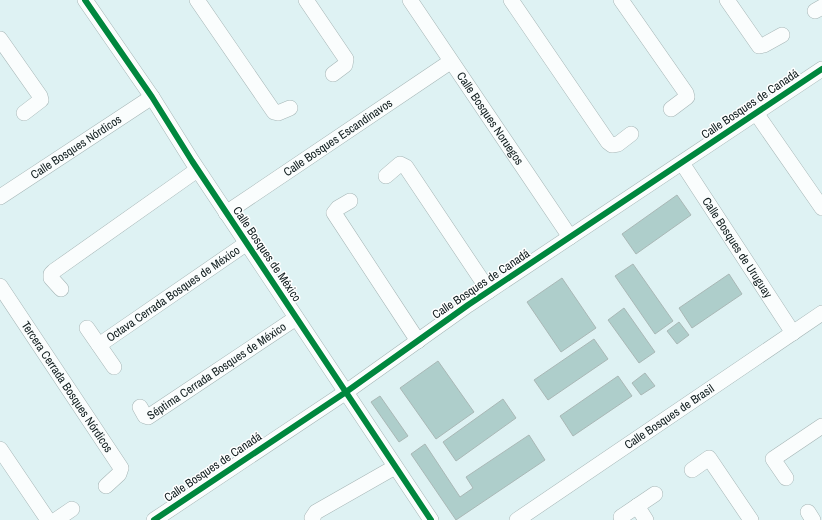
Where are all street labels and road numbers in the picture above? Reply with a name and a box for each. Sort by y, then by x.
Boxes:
street label: Calle Bosques de Canadá [698,65,802,143]
street label: Calle Bosques Noruegos [453,69,527,168]
street label: Calle Bosques Escandinavos [280,95,396,180]
street label: Calle Bosques Nórdicos [27,111,125,183]
street label: Calle Bosques de Uruguay [698,194,776,301]
street label: Calle Bosques de México [229,203,305,305]
street label: Octava Cerrada Bosques de México [103,242,243,346]
street label: Calle Bosques de Canadá [429,245,533,323]
street label: Tercera Cerrada Bosques Nórdicos [18,318,116,456]
street label: Séptima Cerrada Bosques de México [144,319,289,423]
street label: Calle Bosques de Brasil [621,381,717,453]
street label: Calle Bosques de Canadá [161,428,265,506]

